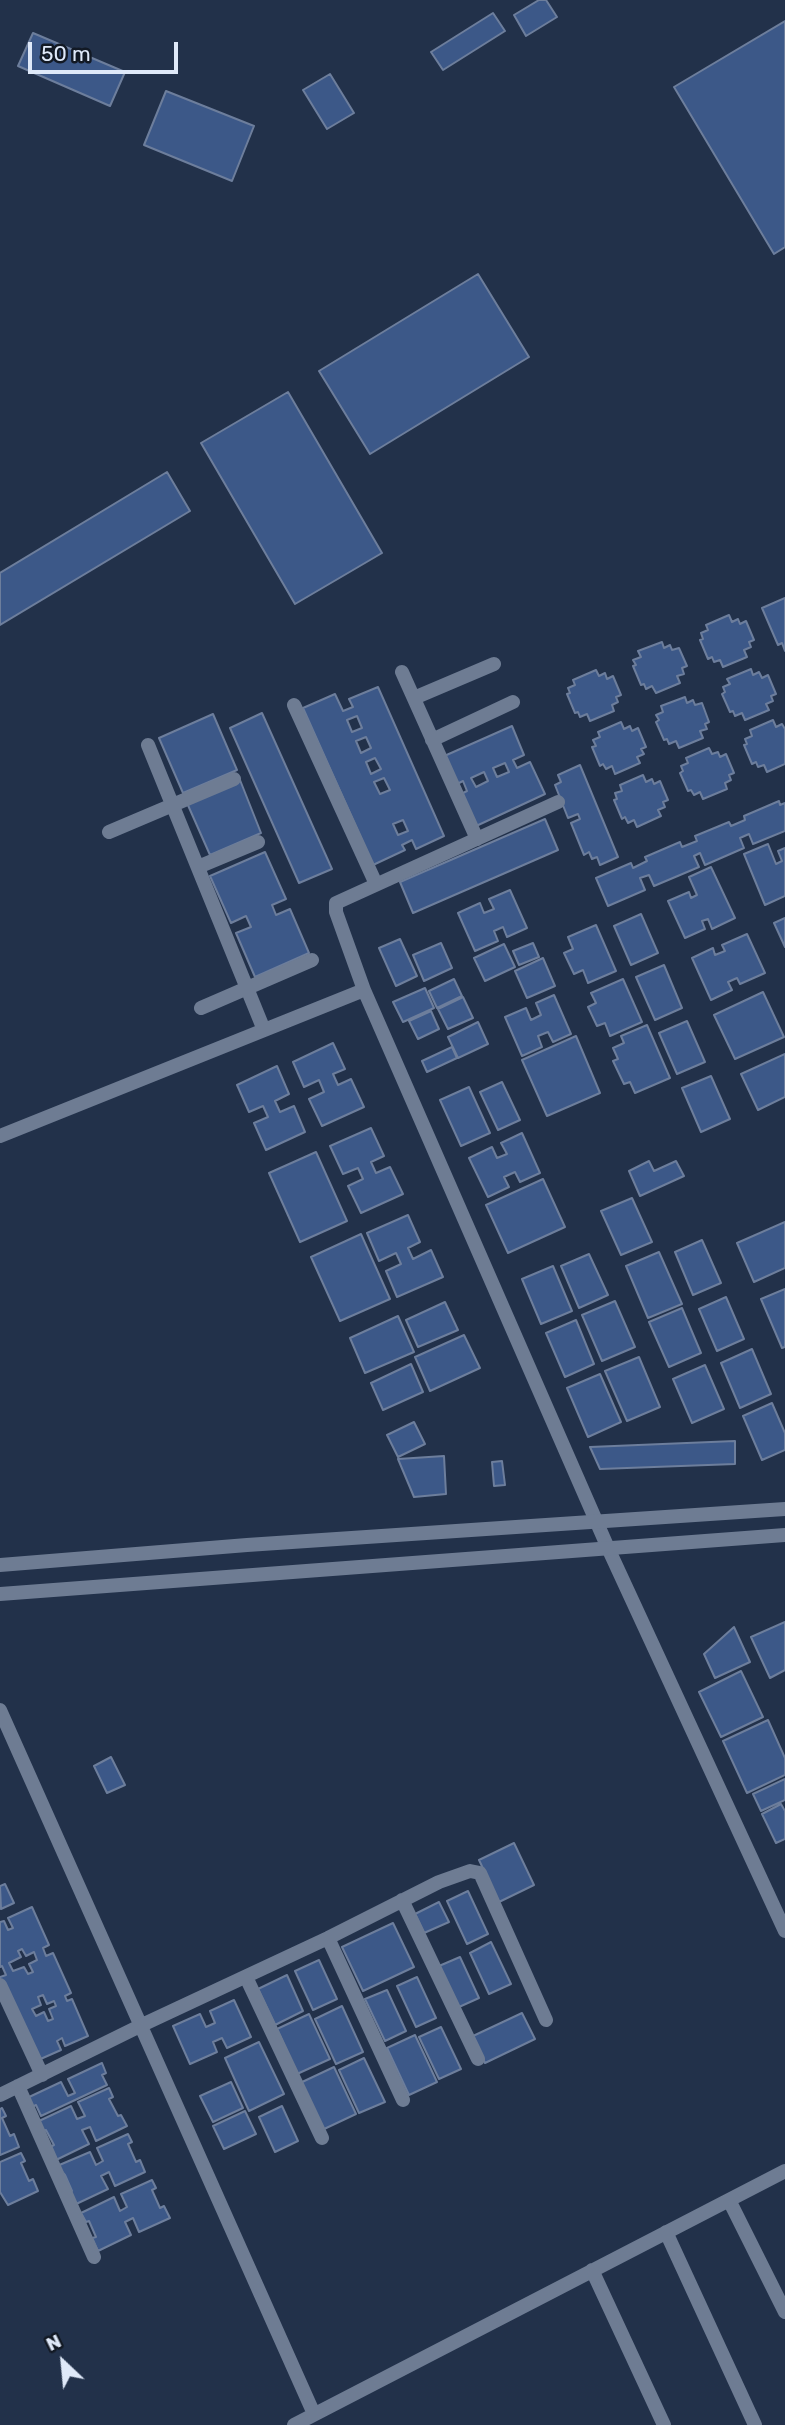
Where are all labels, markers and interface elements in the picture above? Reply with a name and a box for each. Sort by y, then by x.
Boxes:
scale bar [32,28,182,72]
text: 50 m [41,41,91,66]
north arrow [28,2327,98,2397]
text: N [42,2329,65,2356]

